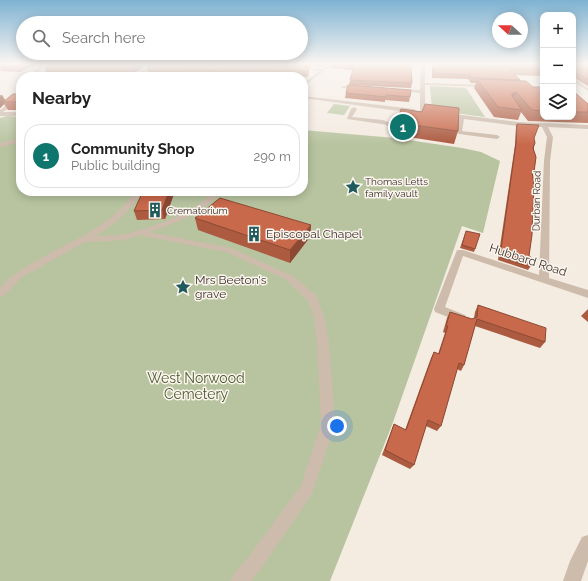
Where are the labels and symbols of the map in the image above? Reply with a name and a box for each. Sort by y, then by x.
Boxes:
north arrow [492,12,528,48]
pin: 1 [390,112,416,142]
street label: Durban Road [530,171,543,231]
place label: Thomas Letts family vault [365,176,428,199]
place icon: Thomas Letts family vault [344,178,362,196]
building icon: Crematorium [146,201,164,219]
place label: Crematorium [167,205,228,216]
building icon: Episcopal Chapel [245,225,263,243]
place label: Episcopal Chapel [266,227,363,241]
street label: Hubbard Road [487,241,569,279]
place label: Mrs Beeton's grave [195,273,267,301]
place icon: Mrs Beeton's grave [174,278,192,296]
park label: West Norwood Cemetery [147,370,245,402]
your location [327,416,347,436]

